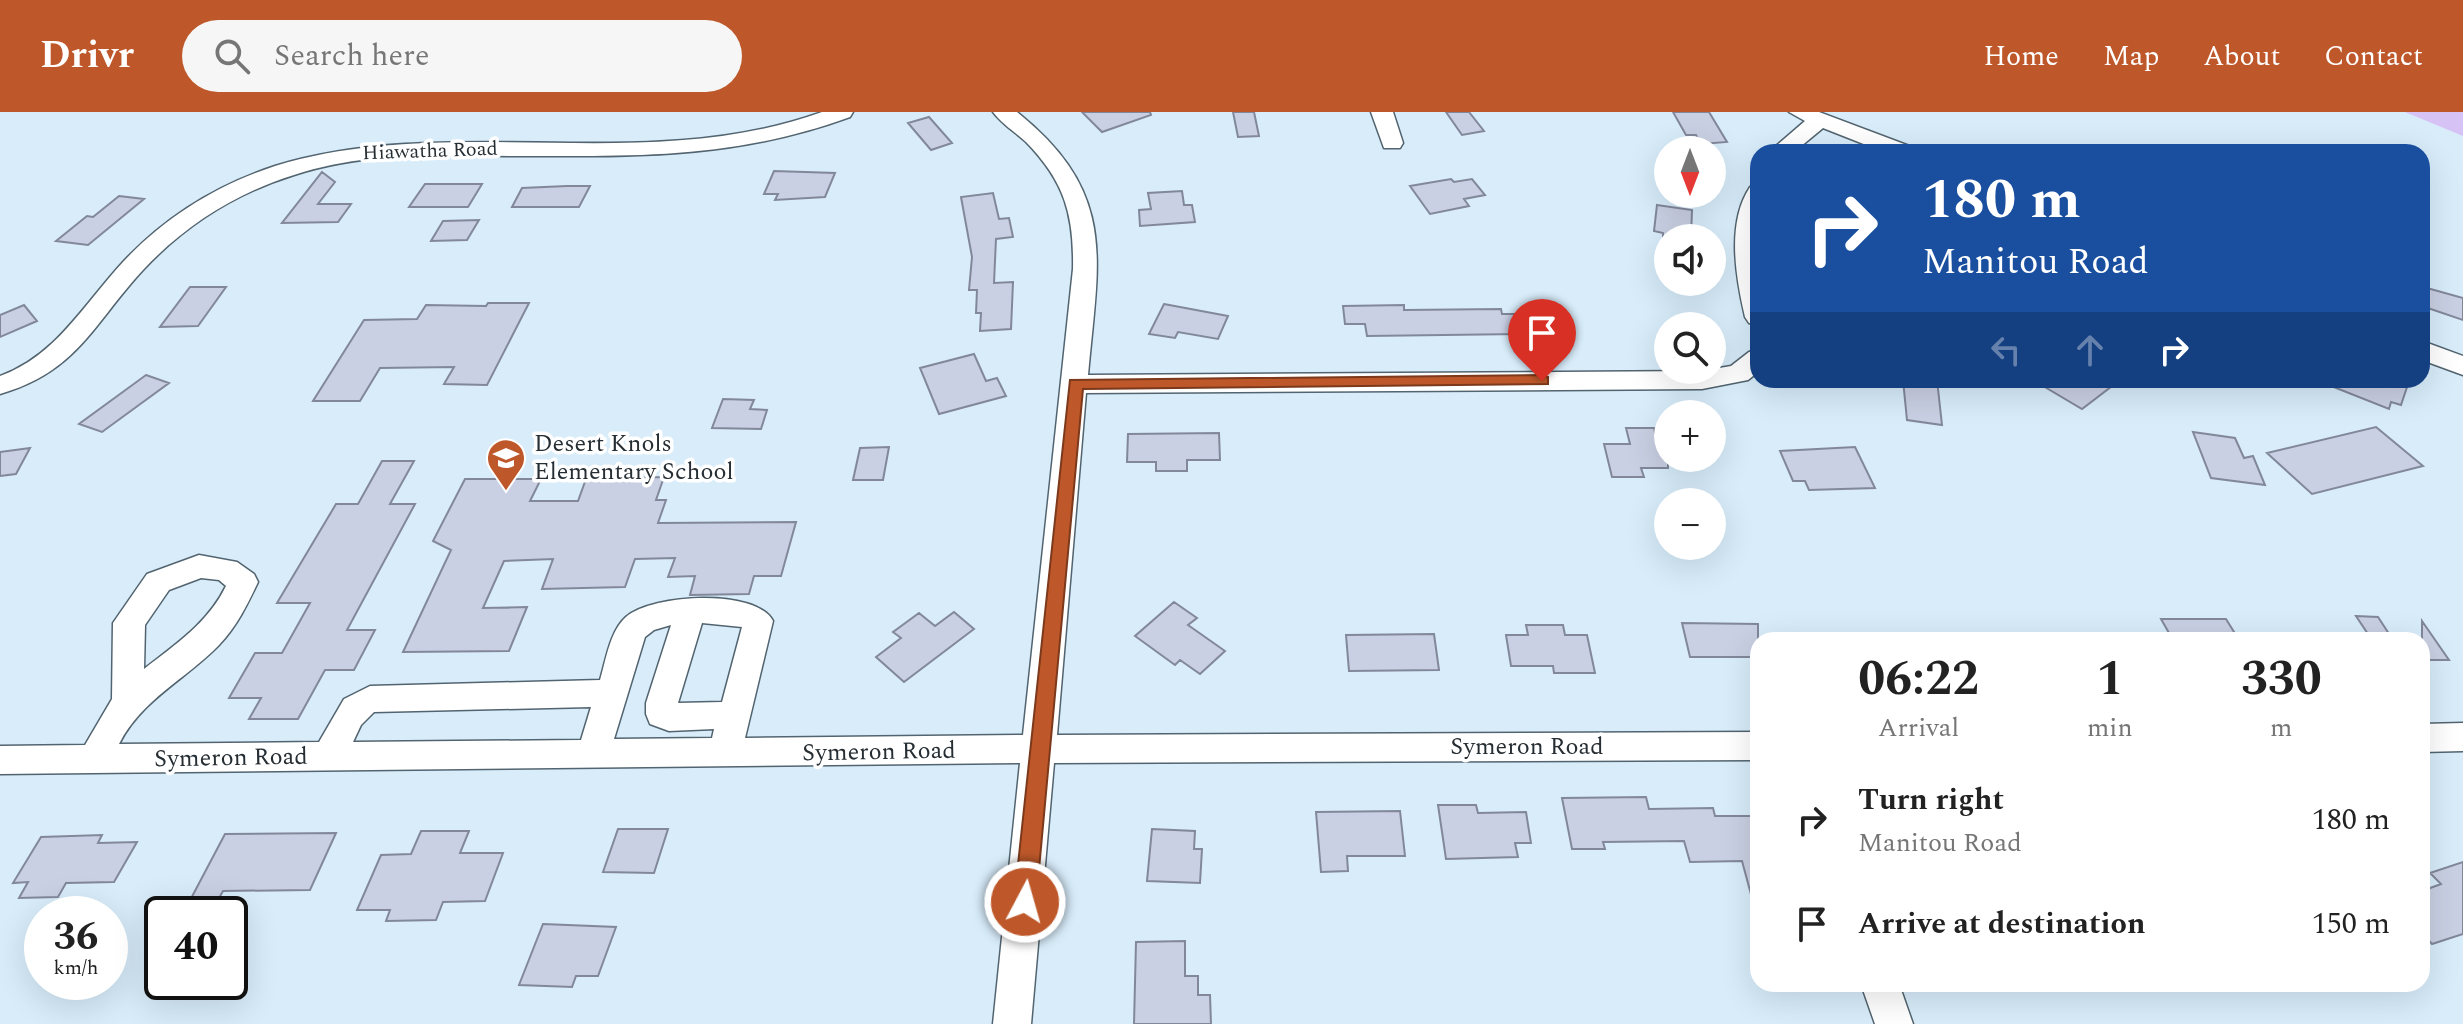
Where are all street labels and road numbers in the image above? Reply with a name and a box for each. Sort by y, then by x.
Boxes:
street label: Hiawatha Road [362,134,498,168]
street label: Symeron Road [1450,729,1604,765]
street label: Symeron Road [802,733,956,771]
street label: Symeron Road [154,739,308,777]

